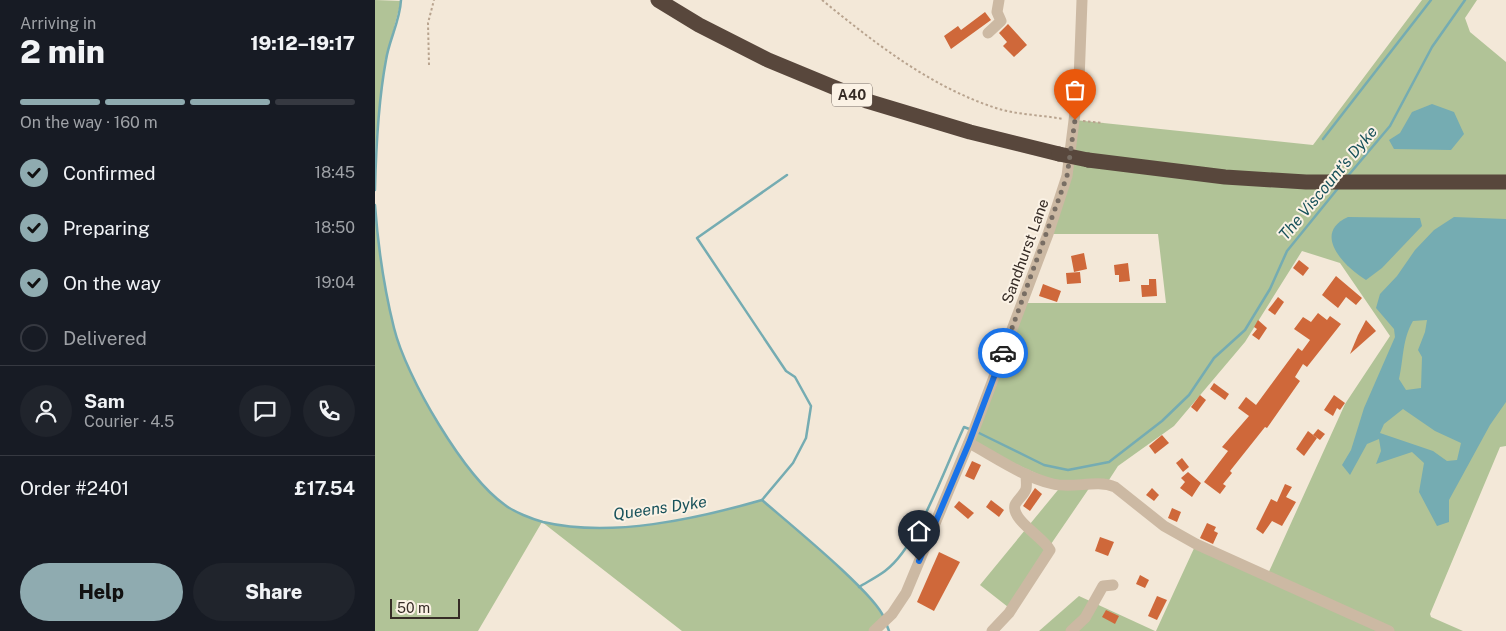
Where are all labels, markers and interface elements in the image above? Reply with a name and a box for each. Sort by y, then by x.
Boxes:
text: Arriving in [20,14,96,33]
text: 19:12–19:17 [250,32,355,54]
text: 2 min [20,33,105,70]
pin [1054,69,1096,120]
icon: bag [1061,76,1089,104]
road number: A40 [832,84,872,106]
text: On the way · 160 m [20,113,158,132]
water label: The Viscount's Dyke [1275,122,1381,244]
icon: check [20,159,48,187]
text: Confirmed [63,162,156,184]
text: 18:45 [314,163,355,182]
street label: Sandhurst Lane [998,196,1052,306]
icon: check [20,214,48,242]
text: Preparing [63,217,150,239]
text: 18:50 [314,218,355,237]
icon: check [20,269,48,297]
text: On the way [63,272,161,294]
text: 19:04 [315,273,355,292]
text: Delivered [63,327,147,349]
courier [978,328,1028,378]
icon: car [989,339,1017,367]
button: person [20,385,72,437]
button: chat [239,385,291,437]
button: phone [303,385,355,437]
text: Sam [84,390,125,412]
text: Courier · 4.5 [84,412,174,431]
text: Order #2401 [20,477,129,499]
text: £17.54 [294,477,355,499]
water label: Queens Dyke [612,492,708,524]
pin [898,510,940,561]
icon: home [905,517,933,545]
button: Help [20,563,183,621]
button: Share [193,563,355,621]
scale bar [390,596,460,619]
text: 50 m [397,600,430,616]

